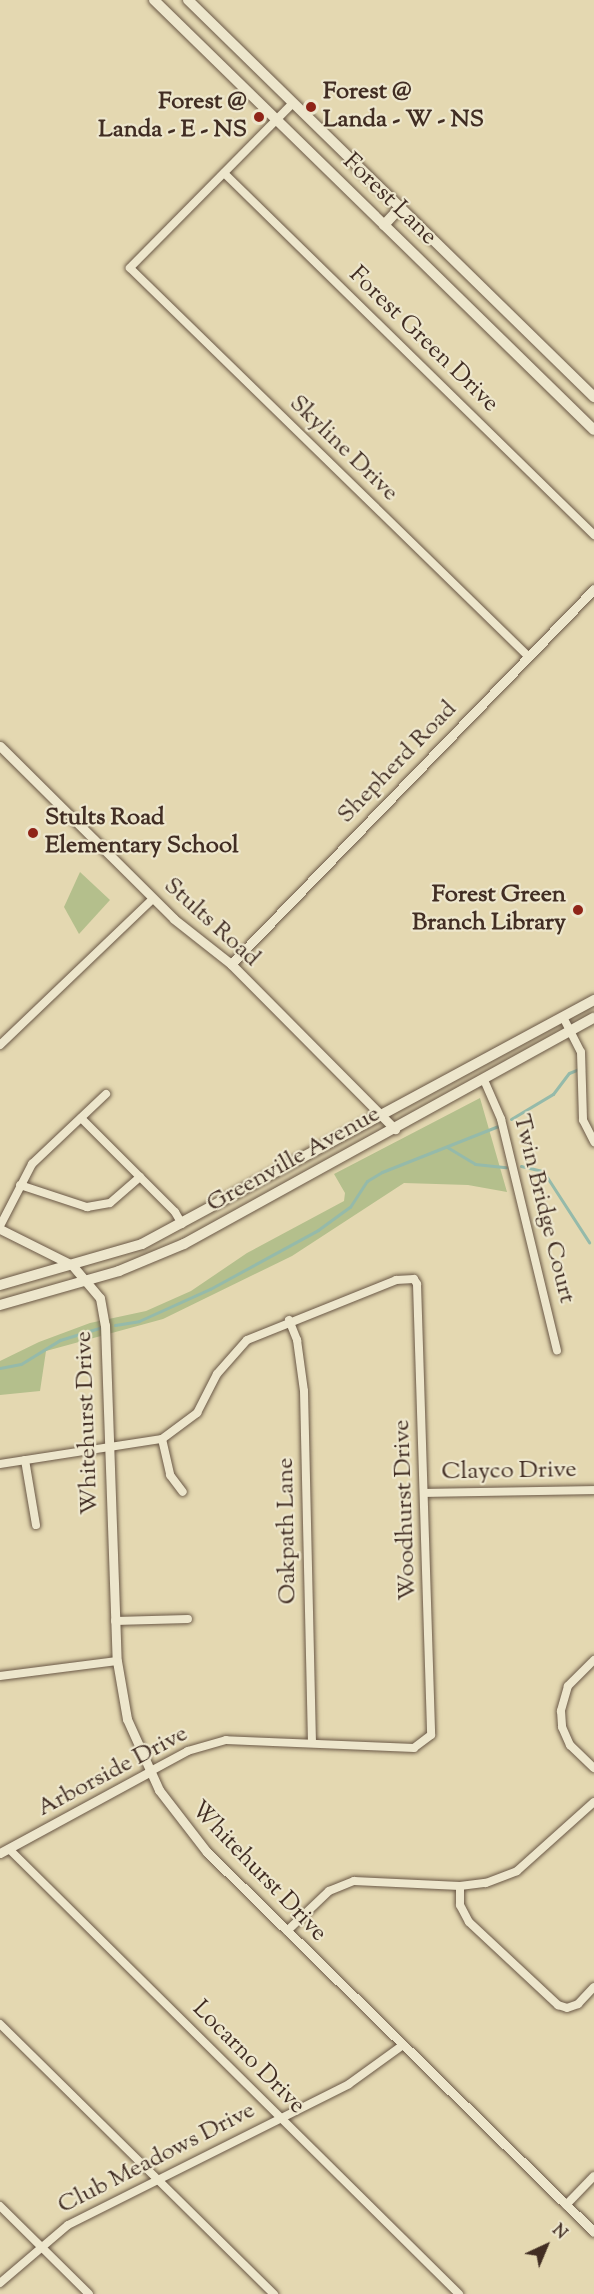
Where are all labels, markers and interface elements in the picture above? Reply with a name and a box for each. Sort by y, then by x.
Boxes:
place label: Forest @ Landa - W - NS [323,79,484,135]
place label: Forest @ Landa - E - NS [98,89,247,145]
marker: Forest @ Landa - W - NS [304,100,318,114]
marker: Forest @ Landa - E - NS [252,110,266,124]
street label: Forest Lane [336,148,442,252]
street label: Forest Green Drive [342,261,504,419]
street label: Skyline Drive [282,390,404,508]
street label: Shepherd Road [332,696,464,830]
place label: Stults Road Elementary School [45,805,239,861]
marker: Stults Road Elementary School [26,826,40,840]
street label: Stults Road [157,872,265,974]
place label: Forest Green Branch Library [412,882,566,938]
marker: Forest Green Branch Library [571,903,585,917]
street label: Greenville Avenue [202,1101,386,1219]
street label: Twin Bridge Court [506,1112,580,1306]
street label: Whitehurst Drive [70,1331,106,1515]
street label: Woodhurst Drive [388,1419,424,1601]
street label: Clayco Drive [441,1456,577,1488]
street label: Oakpath Lane [272,1457,304,1605]
street label: Arborside Drive [33,1720,193,1824]
street label: Whitehurst Drive [184,1796,332,1948]
street label: Locarno Drive [185,1995,311,2121]
street label: Club Meadows Drive [54,2097,260,2221]
north arrow [516,2216,576,2276]
text: N [546,2220,571,2245]

